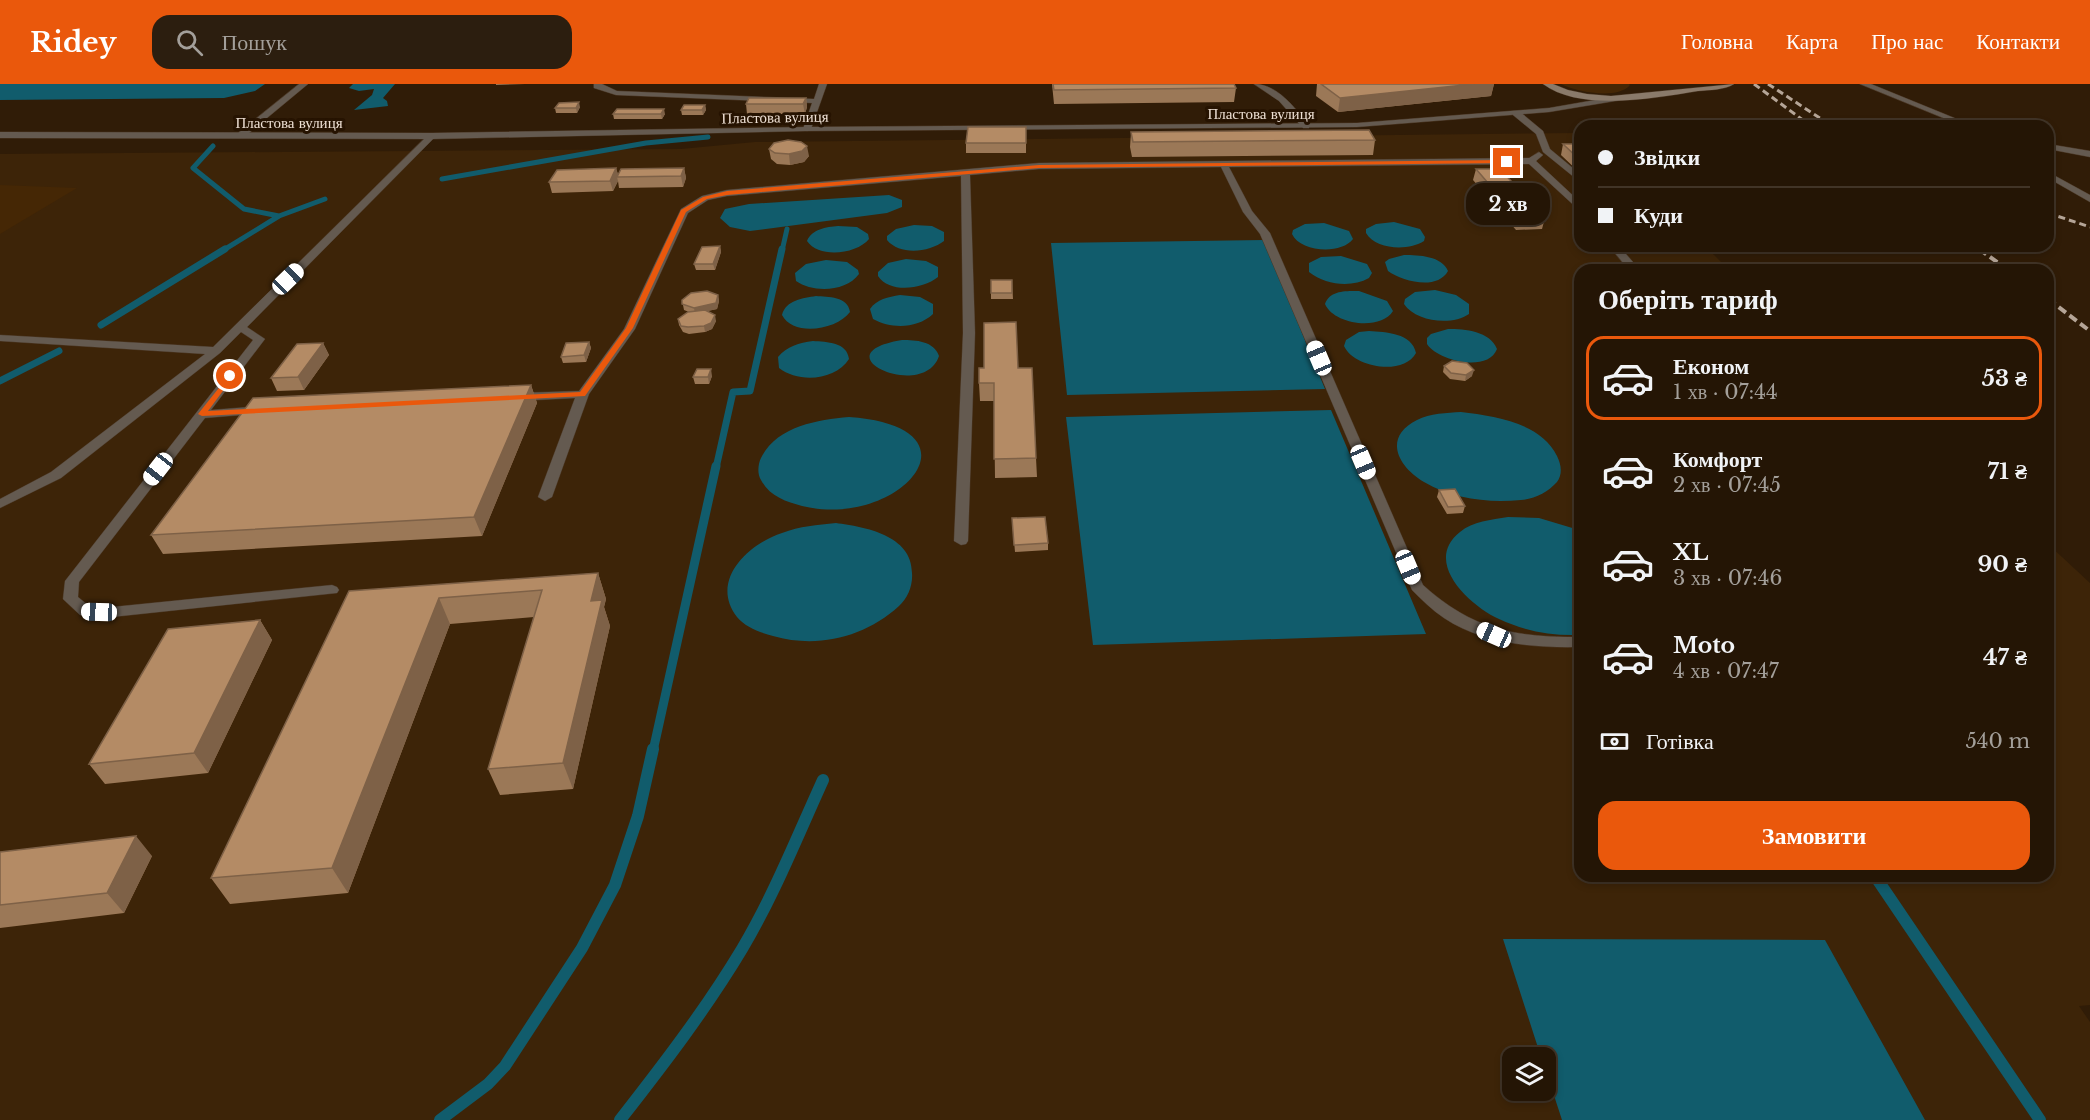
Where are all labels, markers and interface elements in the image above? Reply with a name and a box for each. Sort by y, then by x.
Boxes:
search box [152,15,572,69]
text: Ridey [30,25,116,60]
icon: search [173,26,206,59]
text: Пошук [221,29,287,56]
text: Головна [1681,29,1753,55]
text: Карта [1786,29,1838,55]
text: Про нас [1871,29,1943,55]
text: Контакти [1976,29,2060,55]
street label: Пластова вулиця [1207,104,1315,123]
street label: Пластова вулиця [721,107,829,127]
street label: Пластова вулиця [235,113,343,132]
text: Звідки [1634,144,1700,171]
route end [1493,148,1520,175]
callout: 2 хв [1465,183,1549,225]
text: 2 хв [1488,192,1528,216]
text: Куди [1634,202,1683,229]
car [269,260,307,298]
text: Оберіть тариф [1598,283,1778,316]
car [1304,338,1334,378]
icon: car [1601,351,1655,405]
text: Економ [1673,353,1749,380]
route start [216,362,243,389]
text: 53 ₴ [1982,365,2027,392]
text: 1 хв · 07:44 [1673,380,1778,404]
car [1348,442,1378,482]
icon: car [1601,444,1655,498]
text: Комфорт [1673,446,1762,473]
car [140,449,176,489]
text: 71 ₴ [1987,458,2027,485]
text: 2 хв · 07:45 [1673,473,1781,497]
icon: car [1601,537,1655,591]
text: XL [1673,539,1708,566]
car [1393,547,1423,587]
text: 90 ₴ [1977,551,2027,578]
text: 3 хв · 07:46 [1673,566,1782,590]
car [81,602,117,622]
car [1474,619,1514,651]
icon: car [1601,630,1655,684]
text: Moto [1673,632,1735,659]
text: 47 ₴ [1983,644,2027,671]
text: 4 хв · 07:47 [1673,659,1779,683]
icon: cash [1598,725,1631,758]
text: Готівка [1646,728,1714,755]
text: 540 m [1965,729,2030,753]
button: Замовити [1598,801,2030,870]
map controls [1502,1047,1556,1101]
button: layers [1502,1047,1556,1101]

